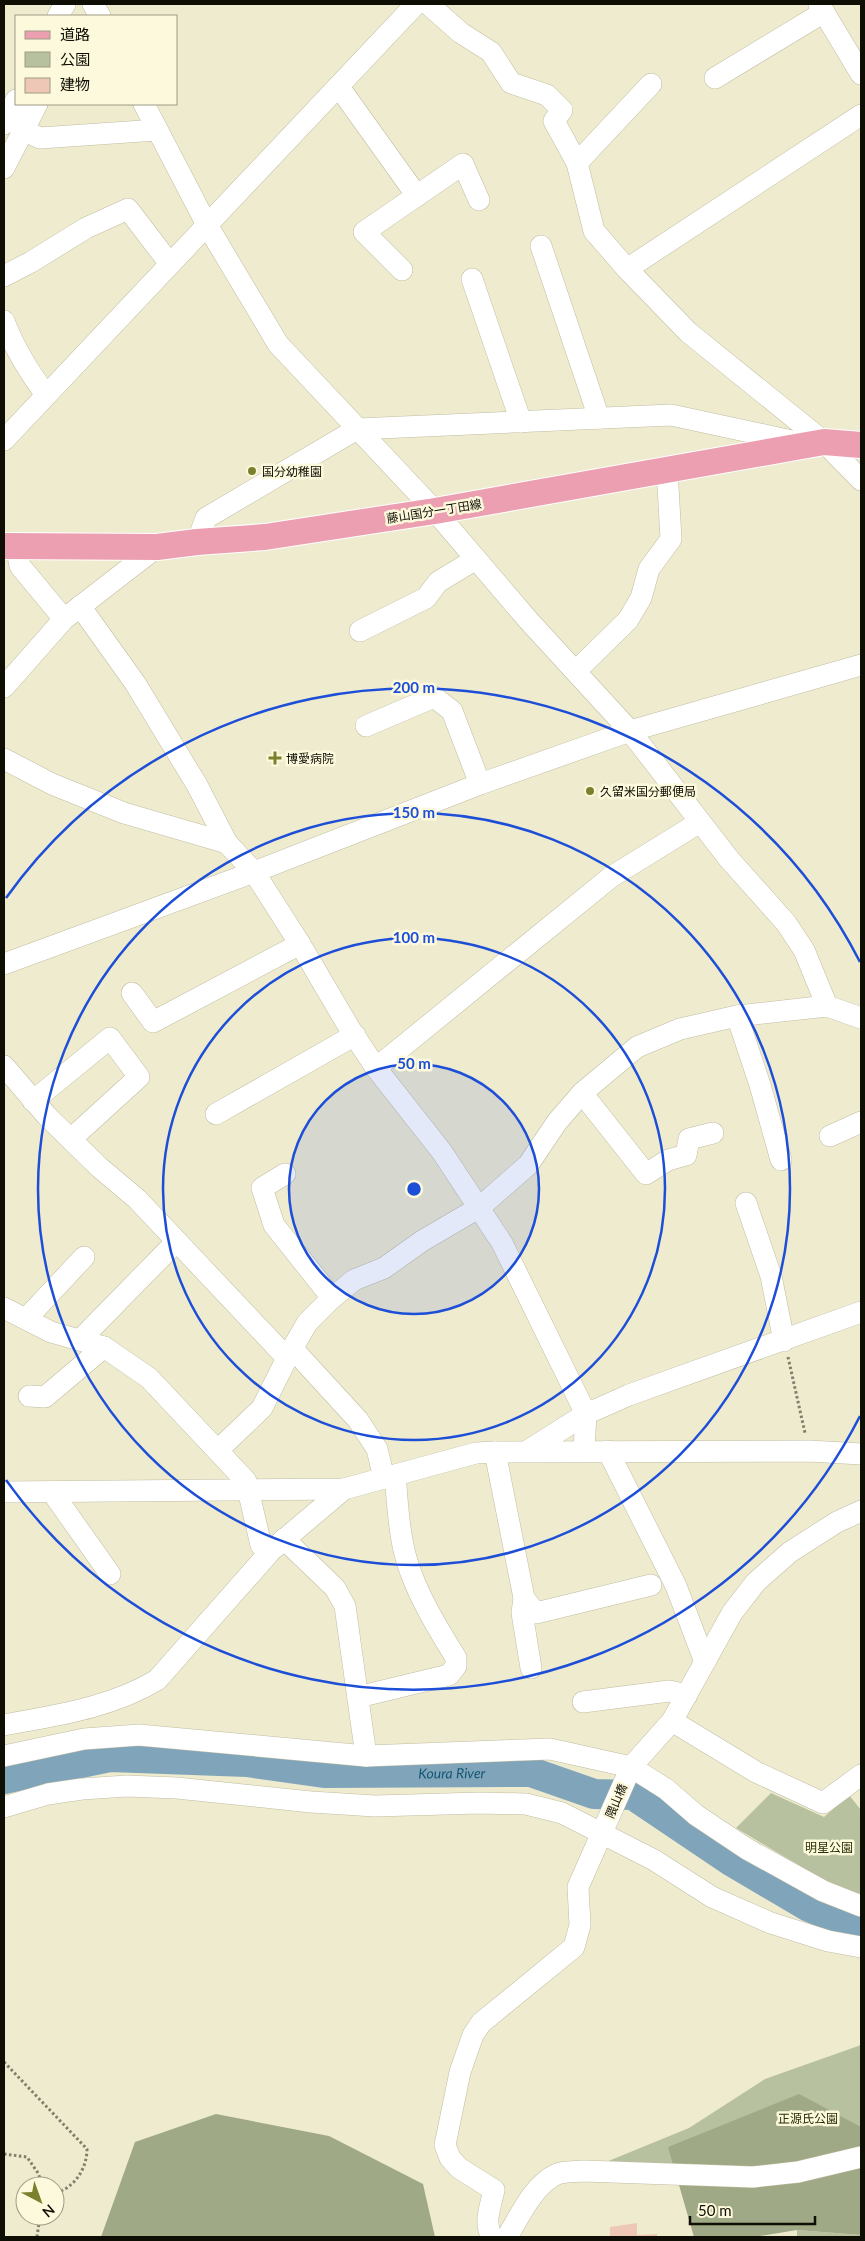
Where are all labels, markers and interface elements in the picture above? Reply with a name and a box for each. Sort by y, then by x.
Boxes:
legend [15,15,178,105]
text: 道路 [60,25,90,43]
text: 公園 [60,50,90,68]
text: 建物 [60,75,90,93]
place label: 国分幼稚園 [262,464,322,479]
marker: 国分幼稚園 [246,465,258,477]
street label: 藤山国分一丁田線 [385,496,483,526]
text: 200 m [393,678,435,696]
marker: 博愛病院 [268,751,282,765]
place label: 博愛病院 [286,751,334,766]
place label: 久留米国分郵便局 [600,784,696,799]
marker: 久留米国分郵便局 [584,785,596,797]
text: 150 m [393,803,435,821]
text: 100 m [393,928,435,946]
text: 50 m [397,1054,431,1072]
centre of rings [405,1180,423,1198]
water label: Koura River [418,1764,486,1781]
street label: 隈山橋 [602,1781,630,1821]
park label: 明星公園 [805,1840,853,1855]
park label: 正源氏公園 [778,2111,838,2126]
north arrow [15,2176,65,2226]
scale bar [690,2194,815,2226]
text: N [39,2201,59,2221]
text: 50 m [698,2201,732,2219]

